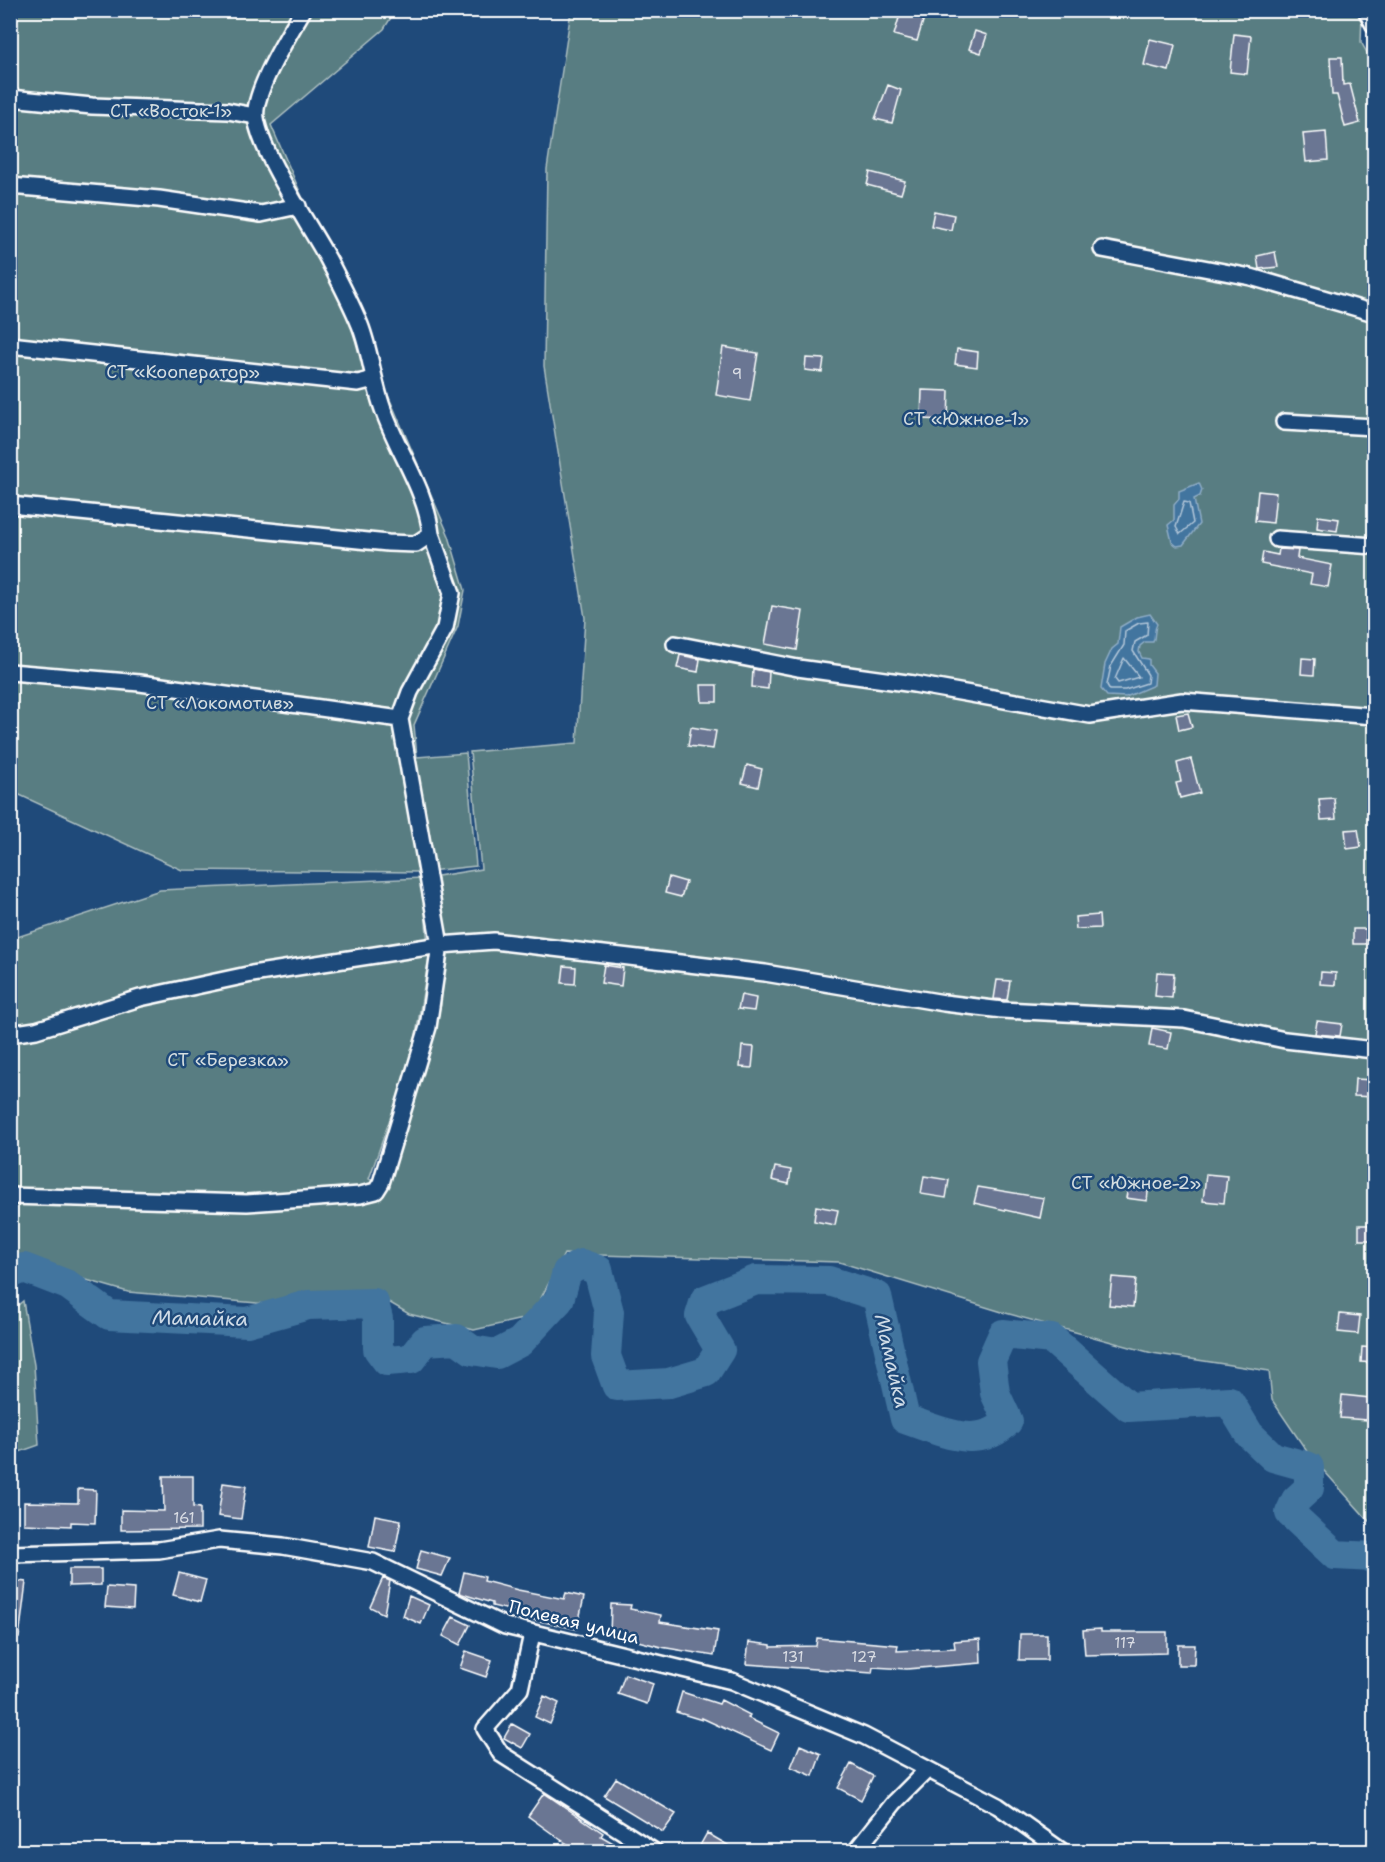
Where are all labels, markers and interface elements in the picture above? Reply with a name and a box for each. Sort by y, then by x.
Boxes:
park label: СТ «Восток-1» [110,99,232,123]
park label: СТ «Кооператор» [106,360,260,384]
house number: 9 [732,364,742,384]
park label: СТ «Южное-1» [903,407,1029,431]
park label: СТ «Локомотив» [146,691,294,715]
park label: СТ «Березка» [167,1048,289,1072]
park label: СТ «Южное-2» [1071,1171,1201,1195]
water label: Мамайка [152,1304,248,1332]
water label: Мамайка [869,1311,915,1411]
house number: 161 [173,1508,195,1528]
street label: Полевая улица [506,1594,642,1650]
house number: 117 [1114,1633,1136,1653]
house number: 131 [782,1647,804,1667]
house number: 127 [851,1647,877,1667]

